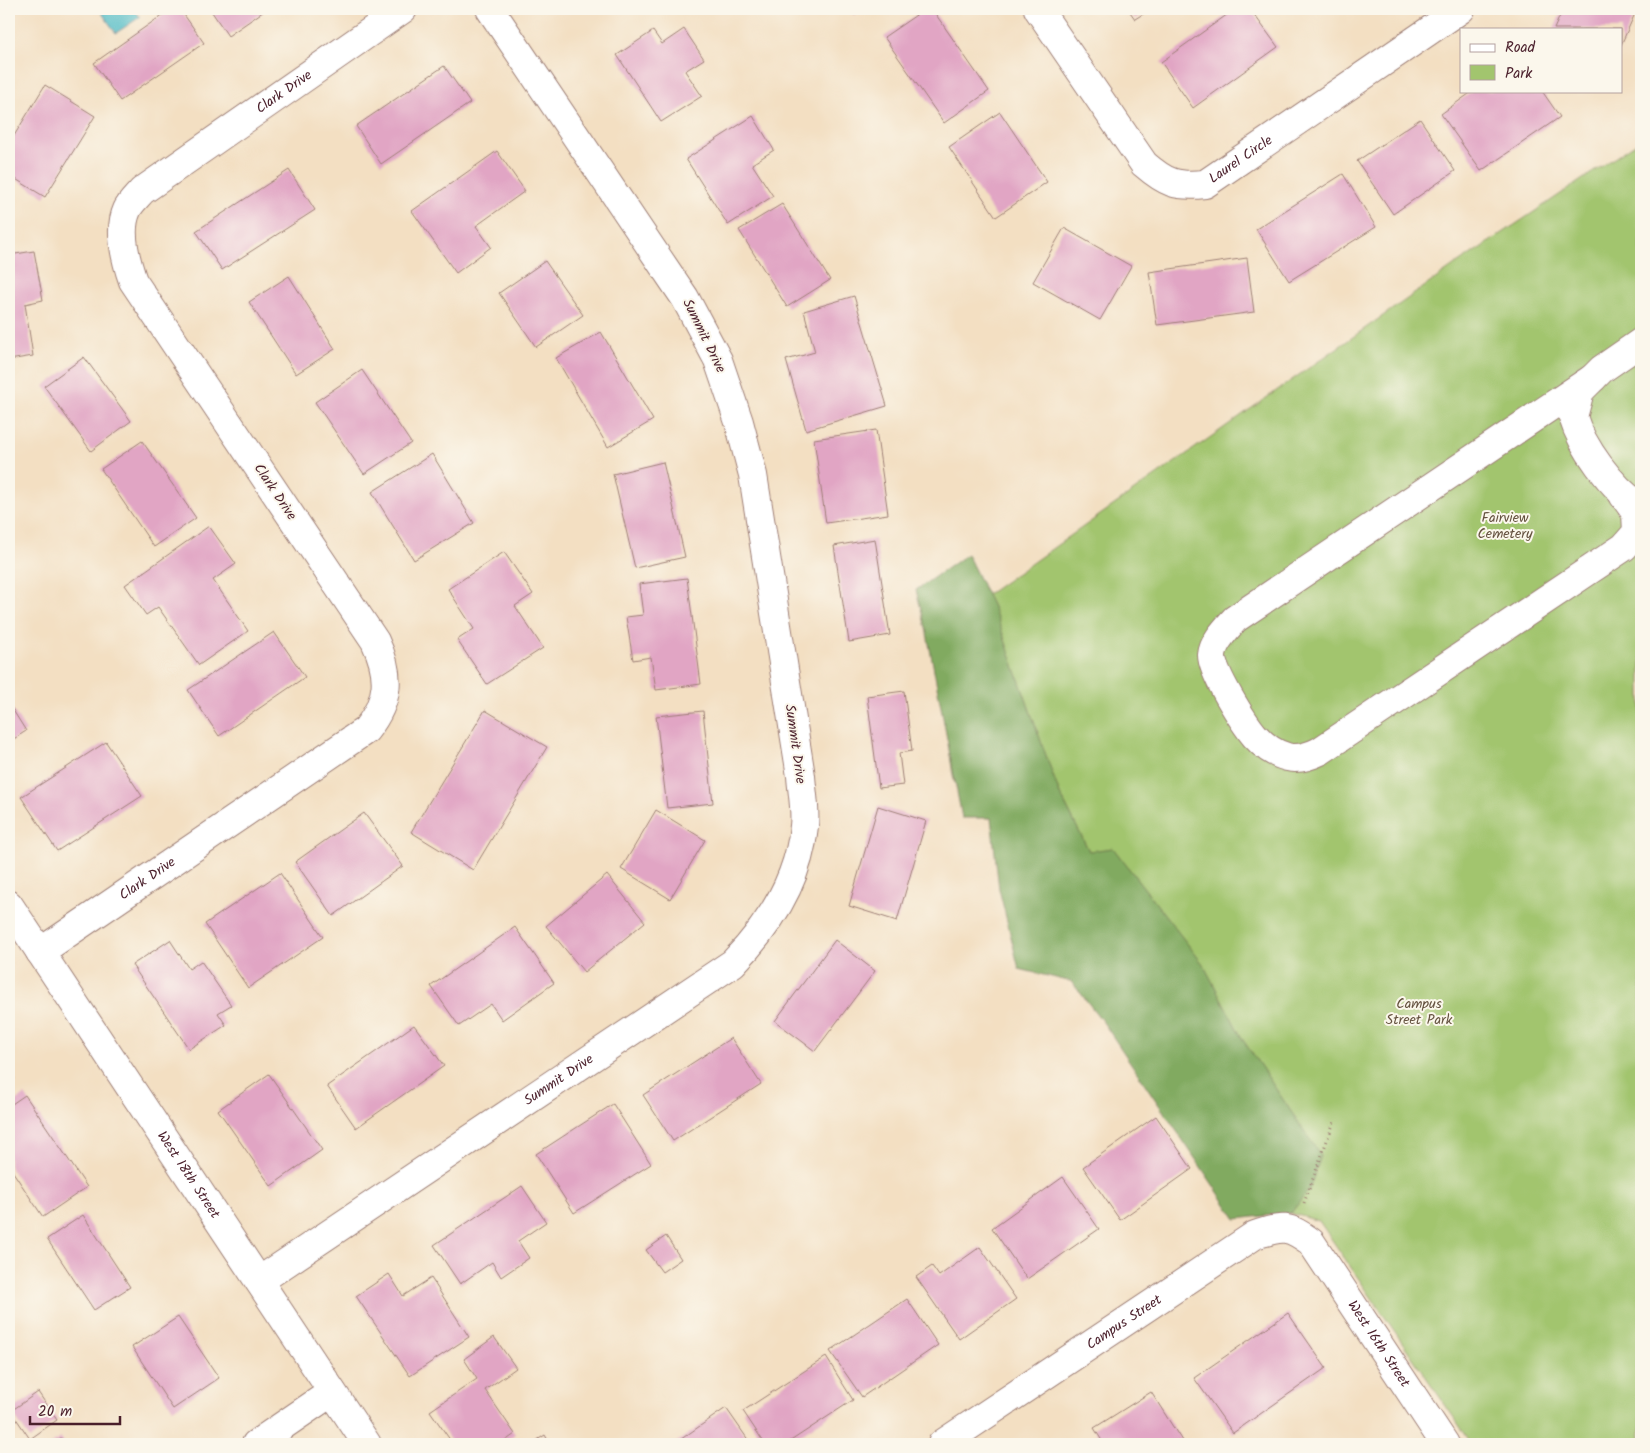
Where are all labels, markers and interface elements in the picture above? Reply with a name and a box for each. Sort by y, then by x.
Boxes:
legend [1460,28,1622,92]
text: Road [1505,36,1536,60]
text: Park [1505,62,1533,86]
street label: Clark Drive [251,64,317,119]
street label: Laurel Circle [1204,129,1278,189]
street label: Summit Drive [677,295,732,377]
street label: Clark Drive [248,459,303,525]
park label: Fairview Cemetery [1477,507,1533,545]
street label: Summit Drive [779,703,812,786]
street label: Clark Drive [115,851,181,906]
park label: Campus Street Park [1386,993,1453,1031]
street label: Summit Drive [519,1048,599,1111]
street label: West 18th Street [151,1127,226,1224]
street label: Campus Street [1082,1289,1167,1356]
street label: West 16th Street [1342,1296,1416,1392]
scale bar [30,1393,120,1425]
text: 20 m [38,1400,72,1424]

